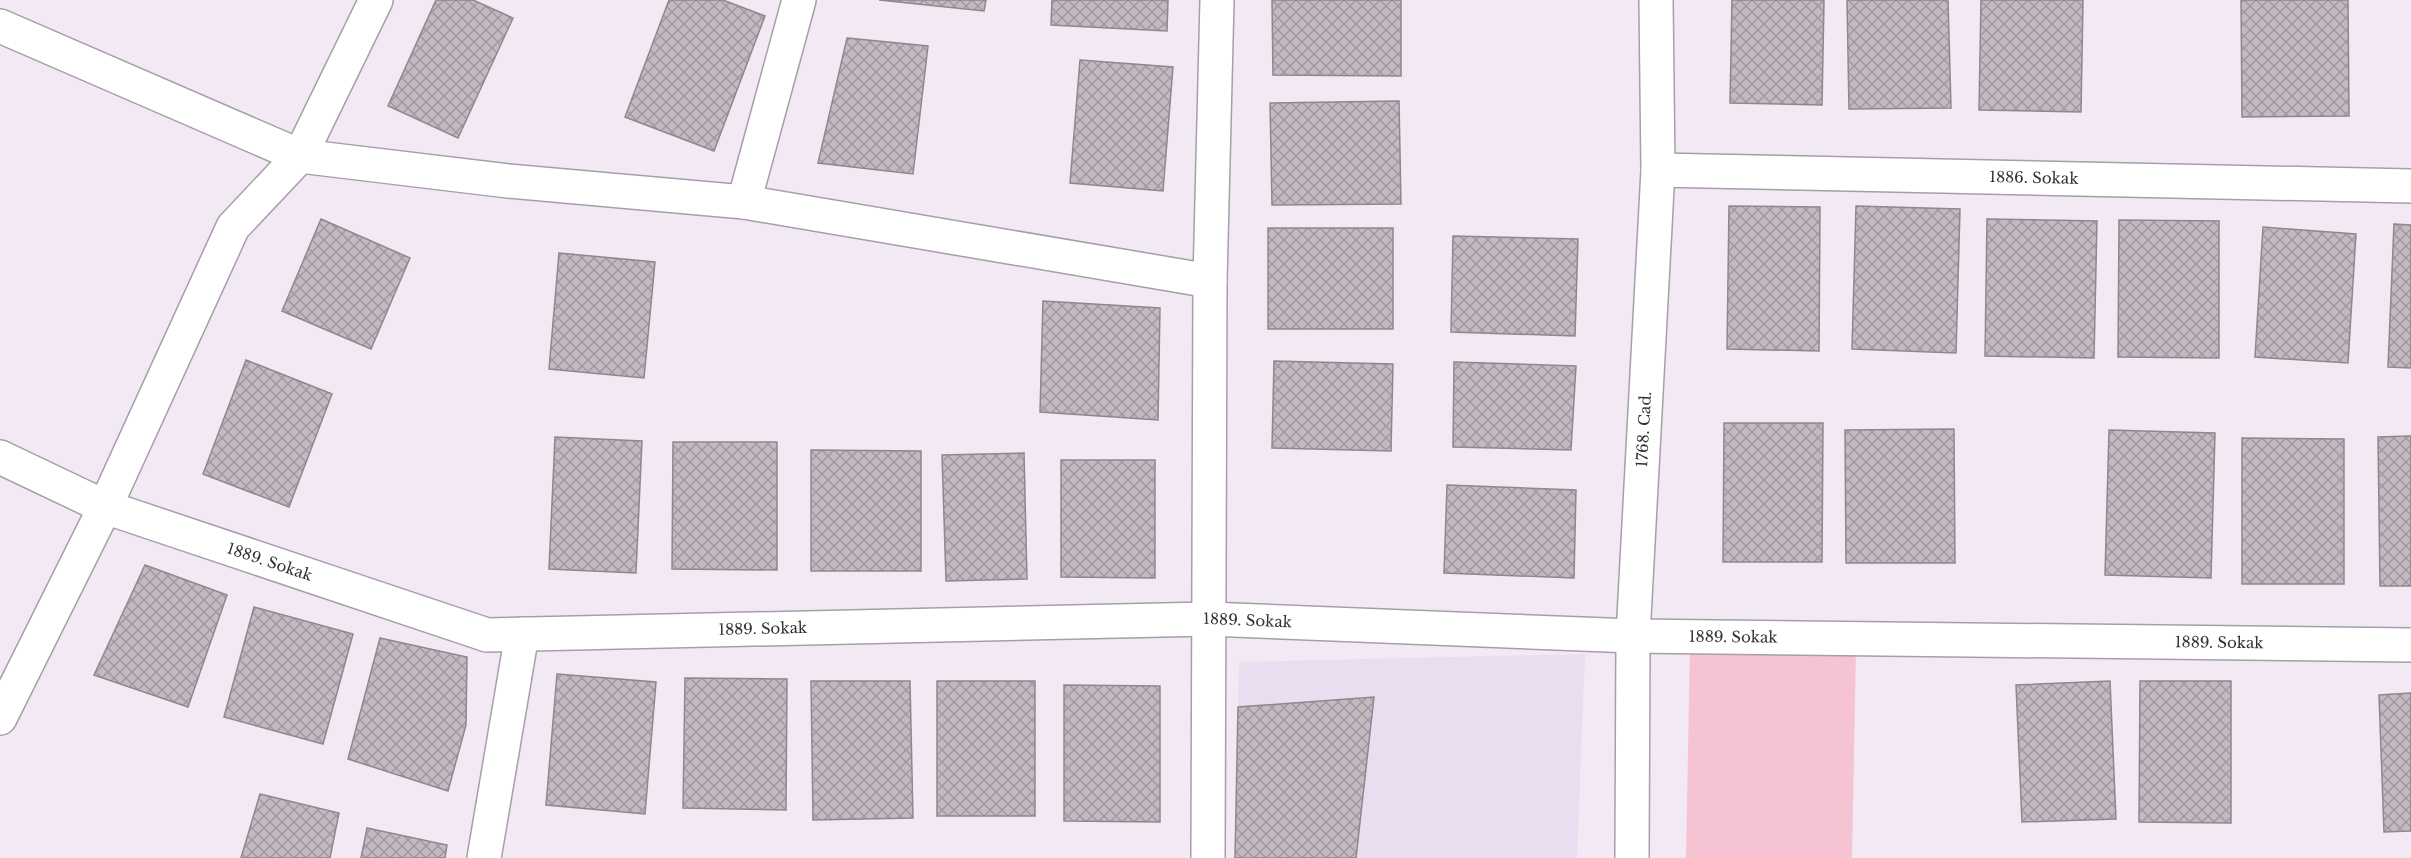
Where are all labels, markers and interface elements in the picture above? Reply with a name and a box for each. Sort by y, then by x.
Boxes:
street label: 1886. Sokak [1989,167,2079,188]
street label: 1768. Cad. [1632,391,1655,468]
street label: 1889. Sokak [225,539,316,585]
street label: 1889. Sokak [1203,609,1293,631]
street label: 1889. Sokak [718,618,808,639]
street label: 1889. Sokak [1689,627,1779,647]
street label: 1889. Sokak [2175,632,2265,652]

